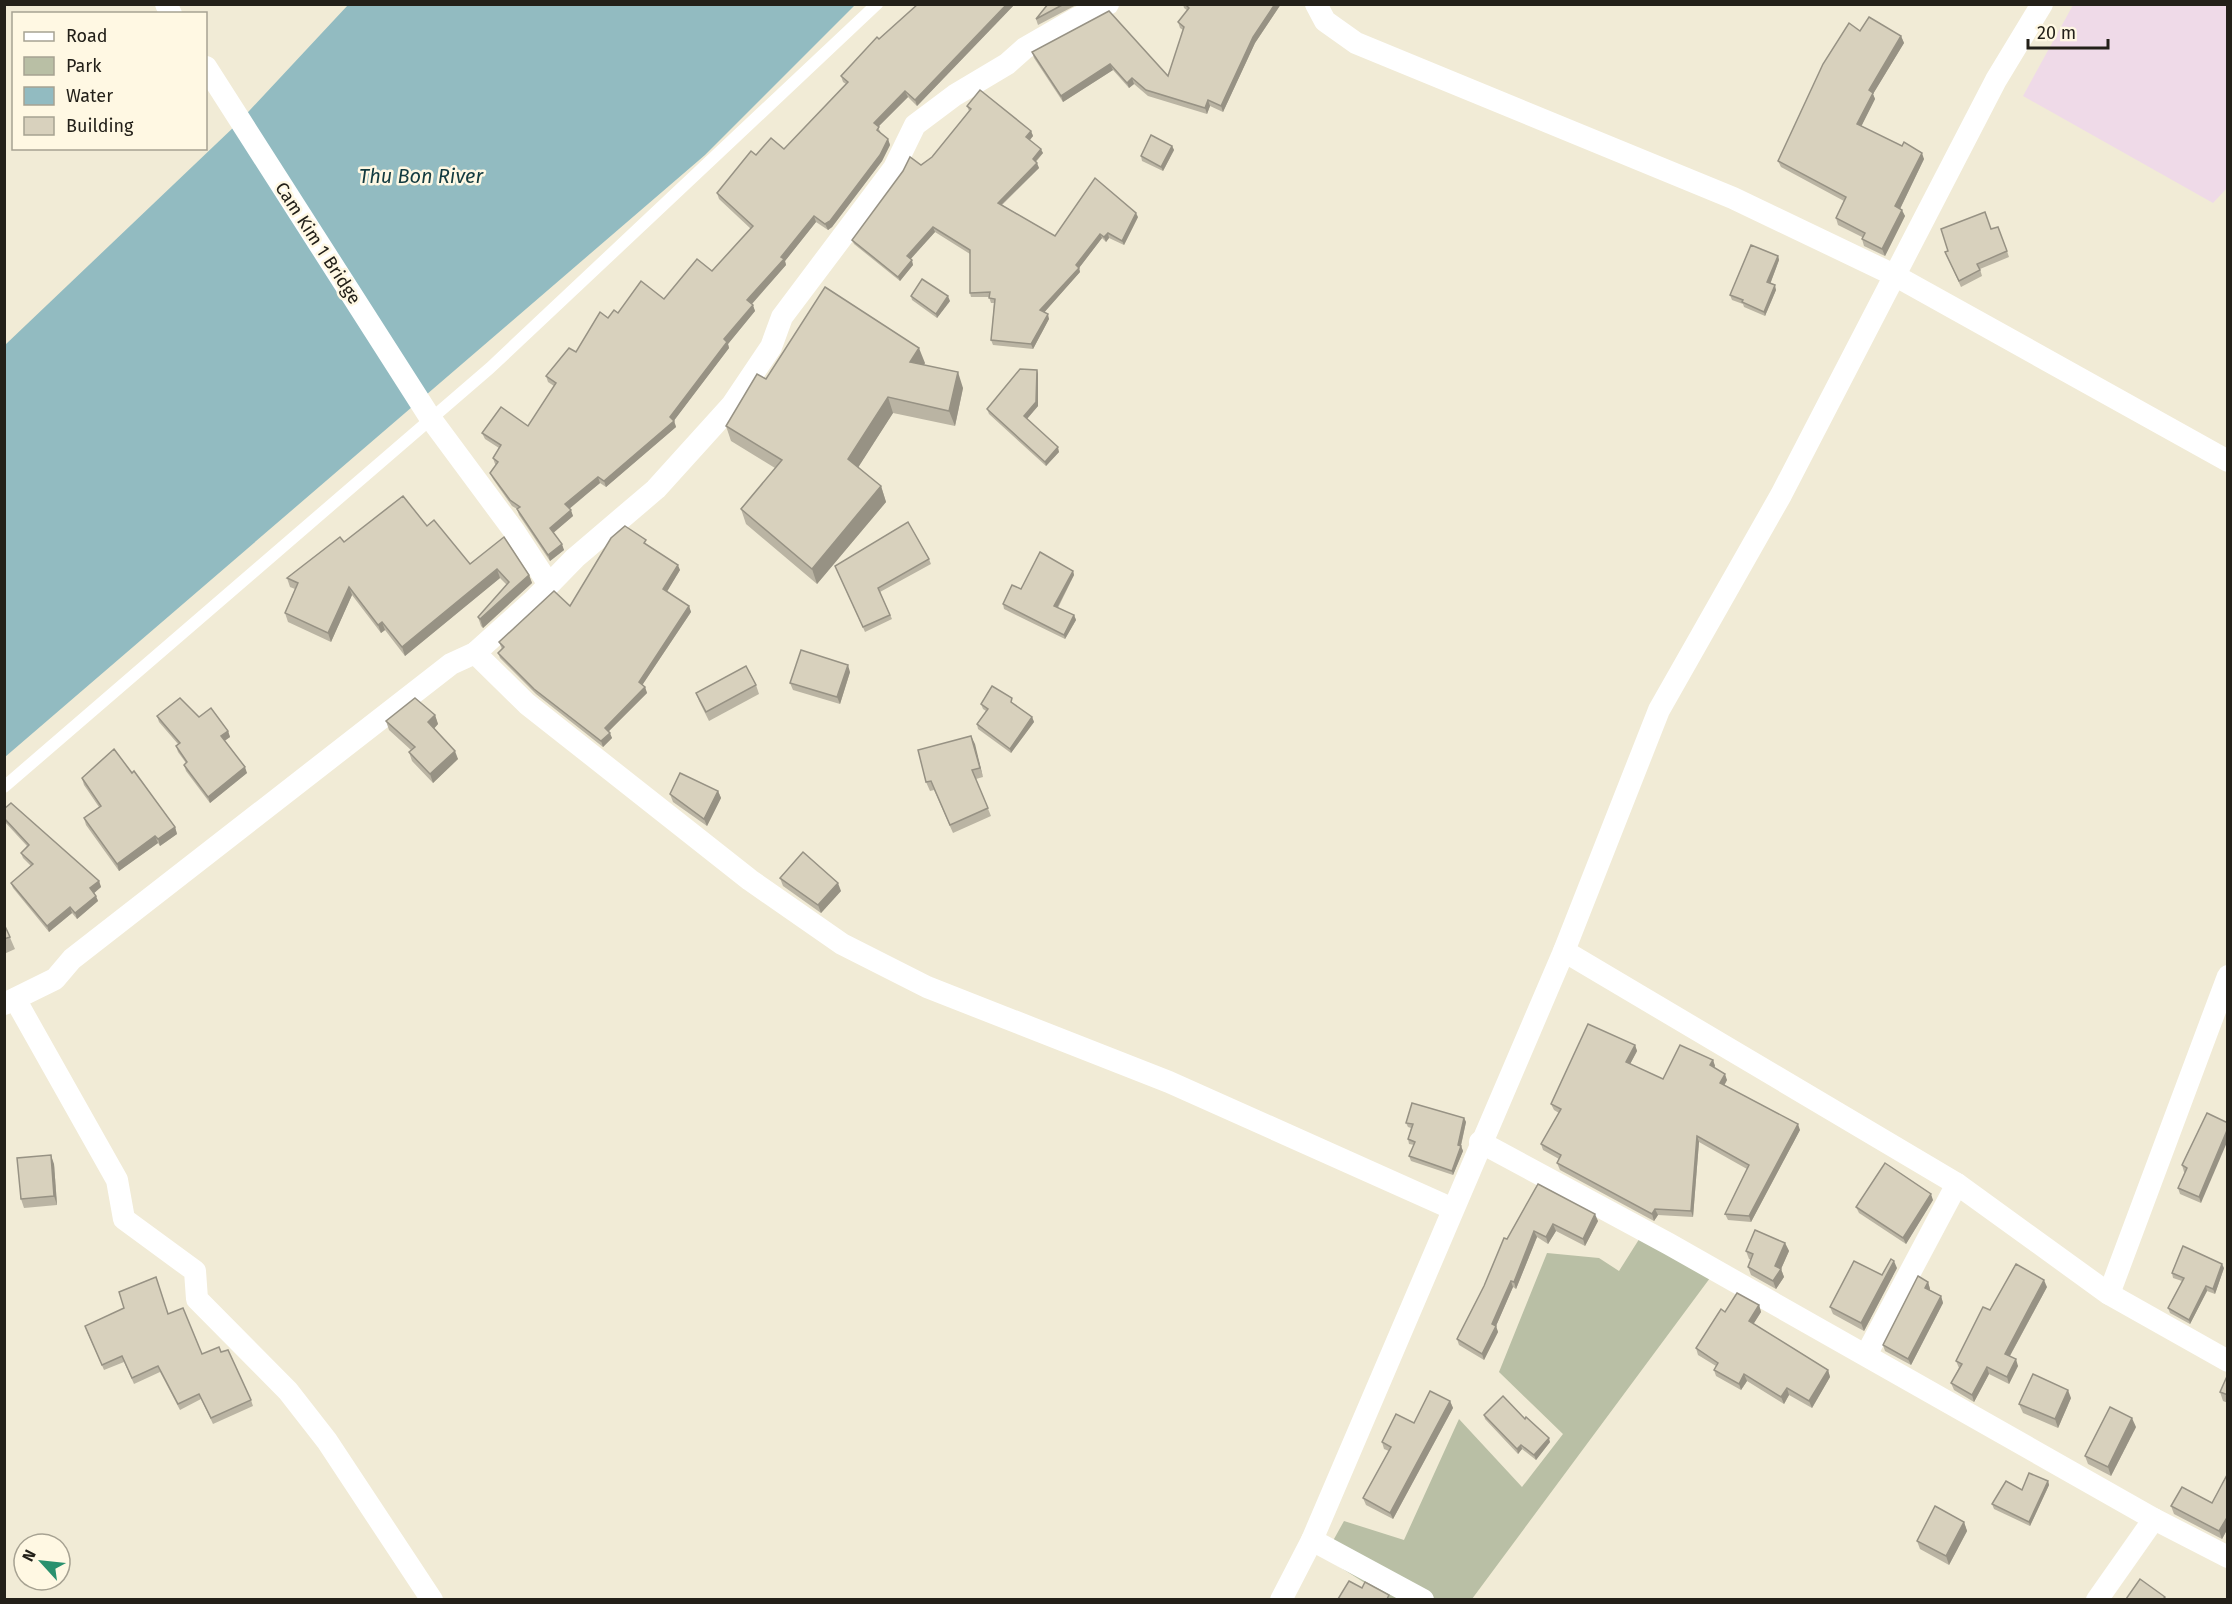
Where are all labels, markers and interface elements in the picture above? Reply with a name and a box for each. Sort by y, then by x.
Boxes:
legend [12,12,207,150]
scale bar [2028,12,2108,50]
text: 20 m [2037,22,2076,44]
text: Road [66,25,108,47]
text: Park [66,55,102,77]
text: Water [66,85,113,107]
text: Building [66,115,134,137]
water label: Thu Bon River [359,164,484,188]
street label: Cam Kim 1 Bridge [270,178,366,308]
north arrow [12,1532,72,1592]
text: N [18,1546,40,1564]

